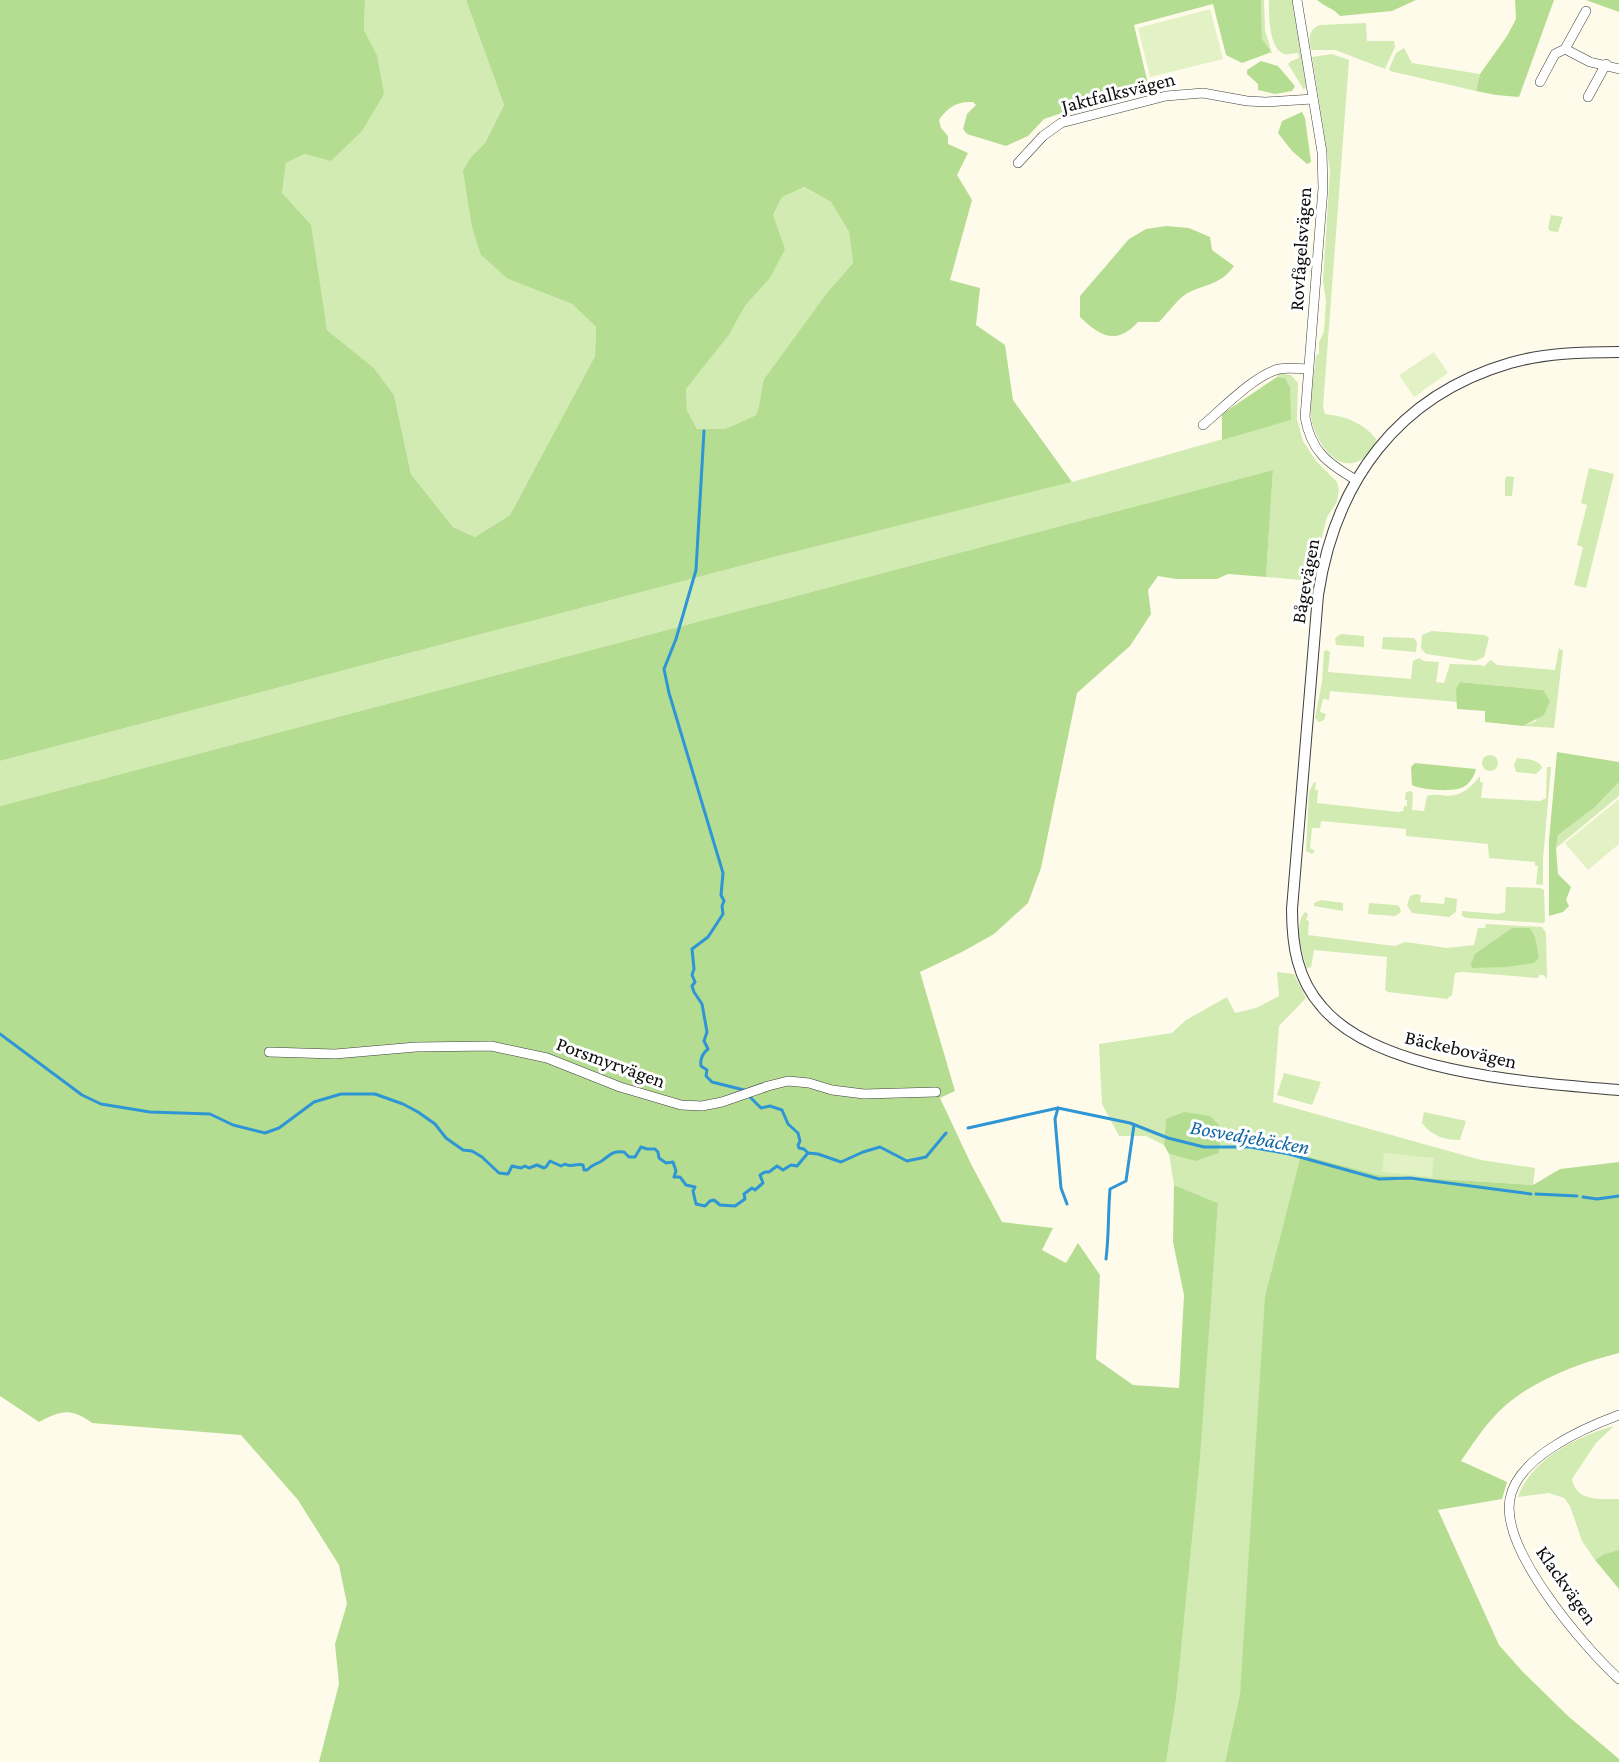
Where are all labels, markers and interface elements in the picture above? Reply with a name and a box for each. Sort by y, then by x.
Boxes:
street label: Jaktfalksvägen [1057,67,1178,118]
street label: Rovfågelsvägen [1285,186,1316,312]
street label: Bågevägen [1287,537,1324,625]
street label: Bäckebovägen [1403,1025,1519,1074]
street label: Porsmyrvägen [553,1032,669,1093]
water label: Bosvedjebäcken [1188,1115,1312,1159]
street label: Klackvägen [1531,1541,1602,1629]

